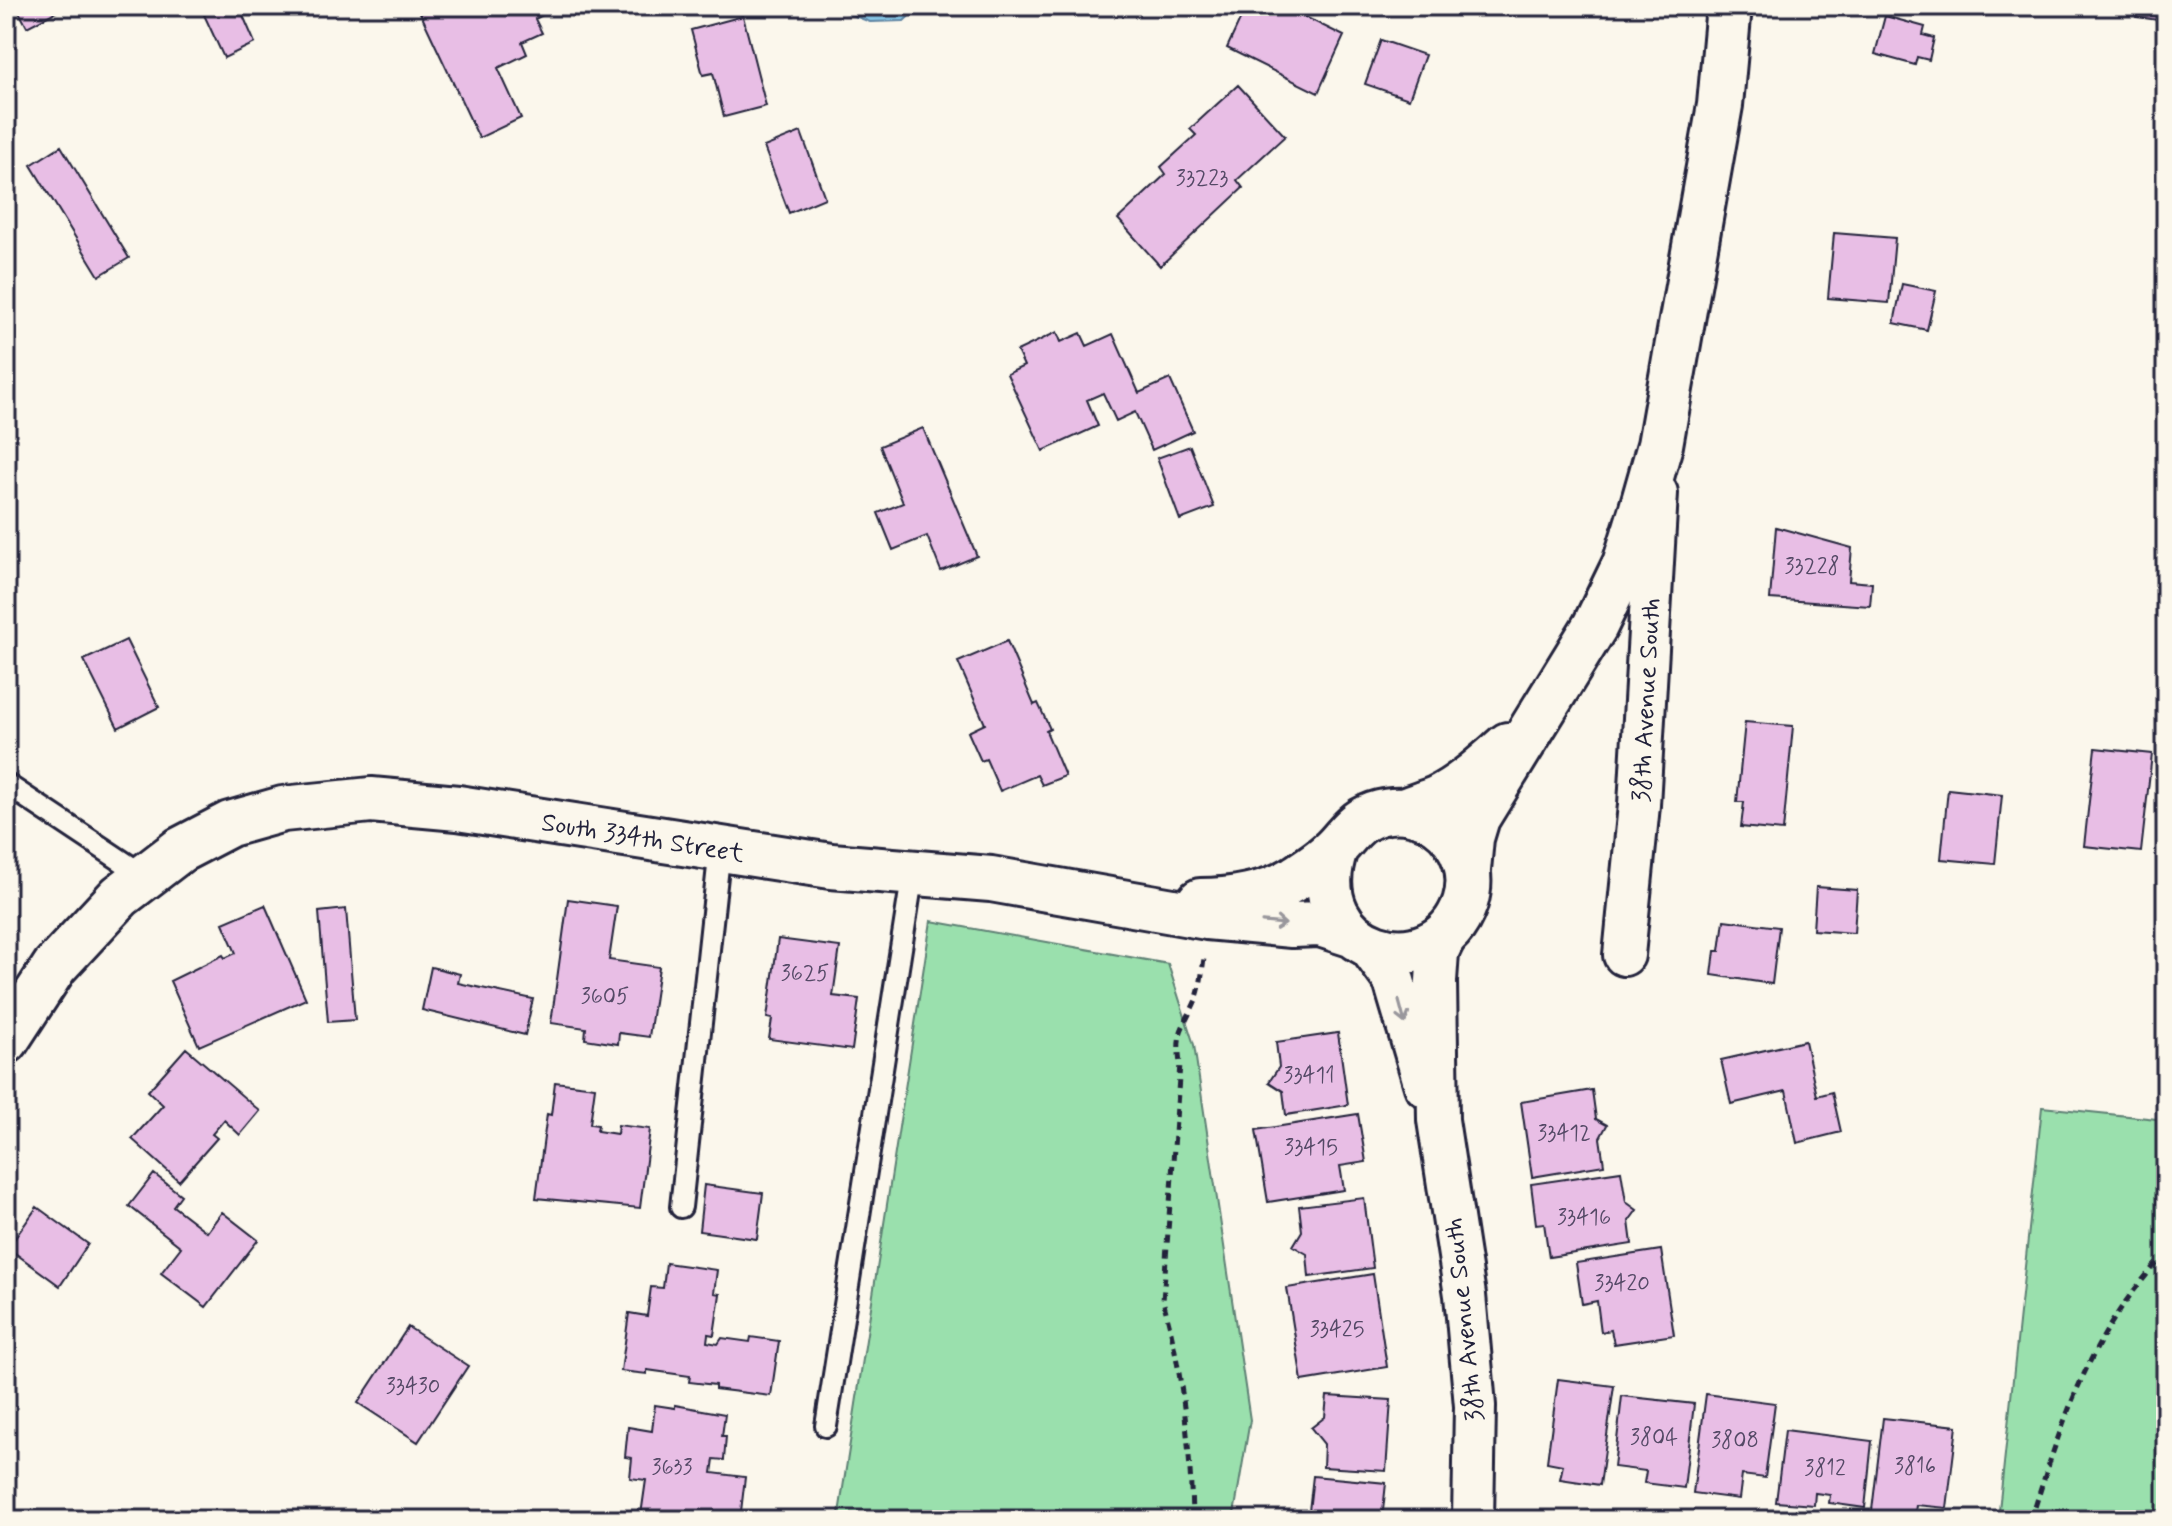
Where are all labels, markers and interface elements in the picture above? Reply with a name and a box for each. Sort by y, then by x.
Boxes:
house number: 33223 [1176,165,1228,193]
house number: 33228 [1784,553,1840,581]
street label: 38th Avenue South [1625,597,1669,803]
street label: South 334th Street [539,806,747,872]
one-way arrow [1260,916,1287,931]
house number: 3625 [781,960,829,988]
house number: 3605 [581,983,629,1011]
one-way arrow [1396,999,1411,1025]
house number: 33411 [1283,1062,1335,1090]
house number: 33412 [1537,1120,1591,1148]
house number: 33415 [1284,1134,1338,1162]
house number: 33416 [1557,1204,1611,1232]
street label: 38th Avenue South [1437,1216,1493,1423]
house number: 33420 [1594,1270,1650,1298]
house number: 33425 [1310,1316,1364,1344]
house number: 33430 [386,1373,440,1401]
house number: 3804 [1630,1424,1678,1452]
house number: 3808 [1711,1427,1759,1455]
house number: 3816 [1894,1453,1936,1481]
house number: 3633 [651,1454,693,1482]
house number: 3812 [1804,1455,1846,1483]

